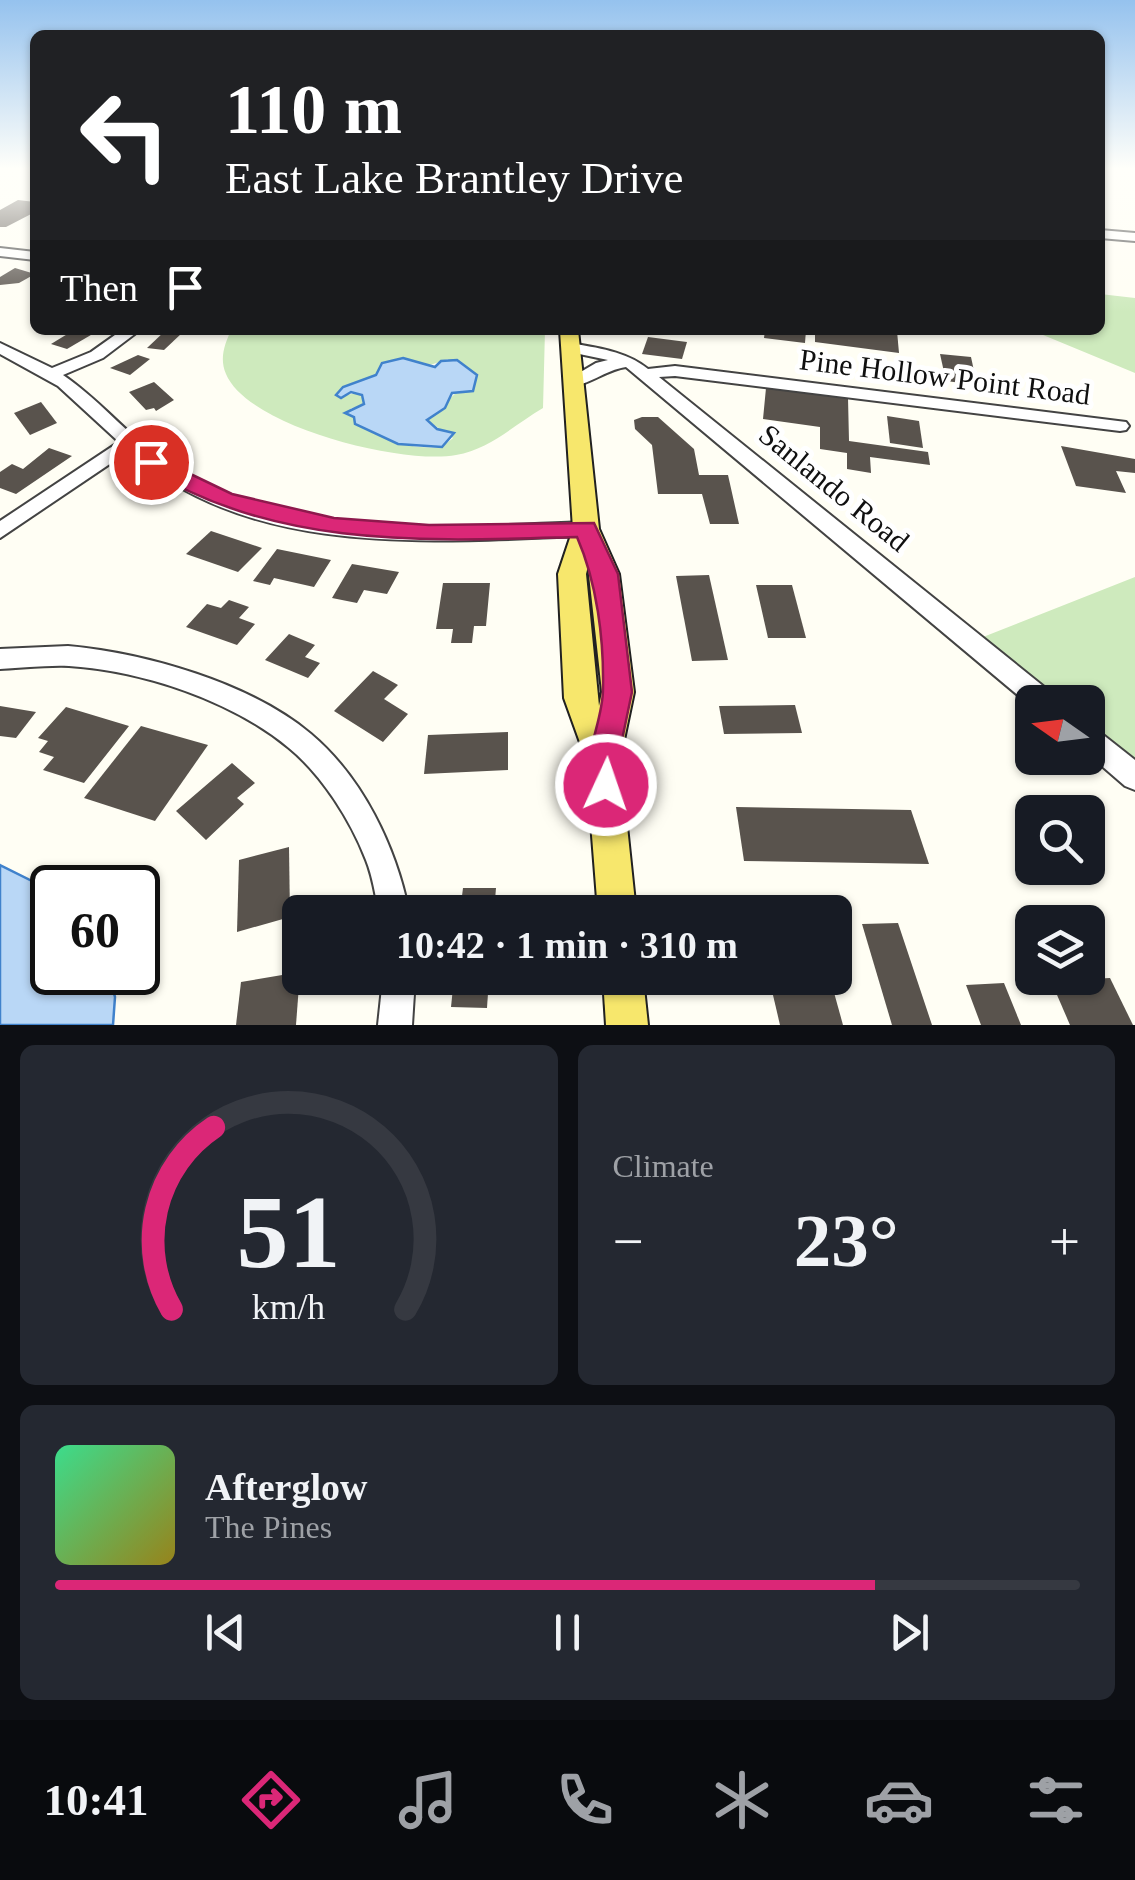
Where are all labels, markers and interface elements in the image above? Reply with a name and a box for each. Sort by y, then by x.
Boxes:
icon: left [60,70,190,200]
text: 110 m [225,71,402,148]
text: East Lake Brantley Drive [225,153,684,203]
icon: arrive [158,260,213,315]
text: Then [60,267,138,309]
street label: Pine Hollow Point Road [798,342,1092,411]
street label: Sanlando Road [753,417,916,558]
pin [109,420,194,505]
icon: arrive [124,435,179,490]
north arrow [1015,685,1105,775]
map controls [1015,685,1105,995]
position arrow [554,733,658,837]
button: search [1015,795,1105,885]
speed limit sign: 60 [30,865,160,995]
button: layers [1015,905,1105,995]
text: 10:42 · 1 min · 310 m [396,924,738,966]
text: Climate [613,1148,714,1184]
text: 51 [237,1174,341,1289]
text: 23° [794,1199,899,1282]
text: − [613,1211,644,1272]
text: + [1049,1211,1080,1272]
text: km/h [252,1287,326,1327]
text: Afterglow [205,1466,367,1508]
text: The Pines [205,1509,332,1545]
icon: previous [198,1605,253,1660]
icon: pause [540,1605,595,1660]
icon: next [882,1605,937,1660]
icon: directions [236,1765,306,1835]
icon: music [393,1765,463,1835]
icon: phone [550,1765,620,1835]
icon: climate [707,1765,777,1835]
icon: car [864,1765,934,1835]
icon: filters [1021,1765,1091,1835]
text: 10:41 [44,1775,149,1825]

